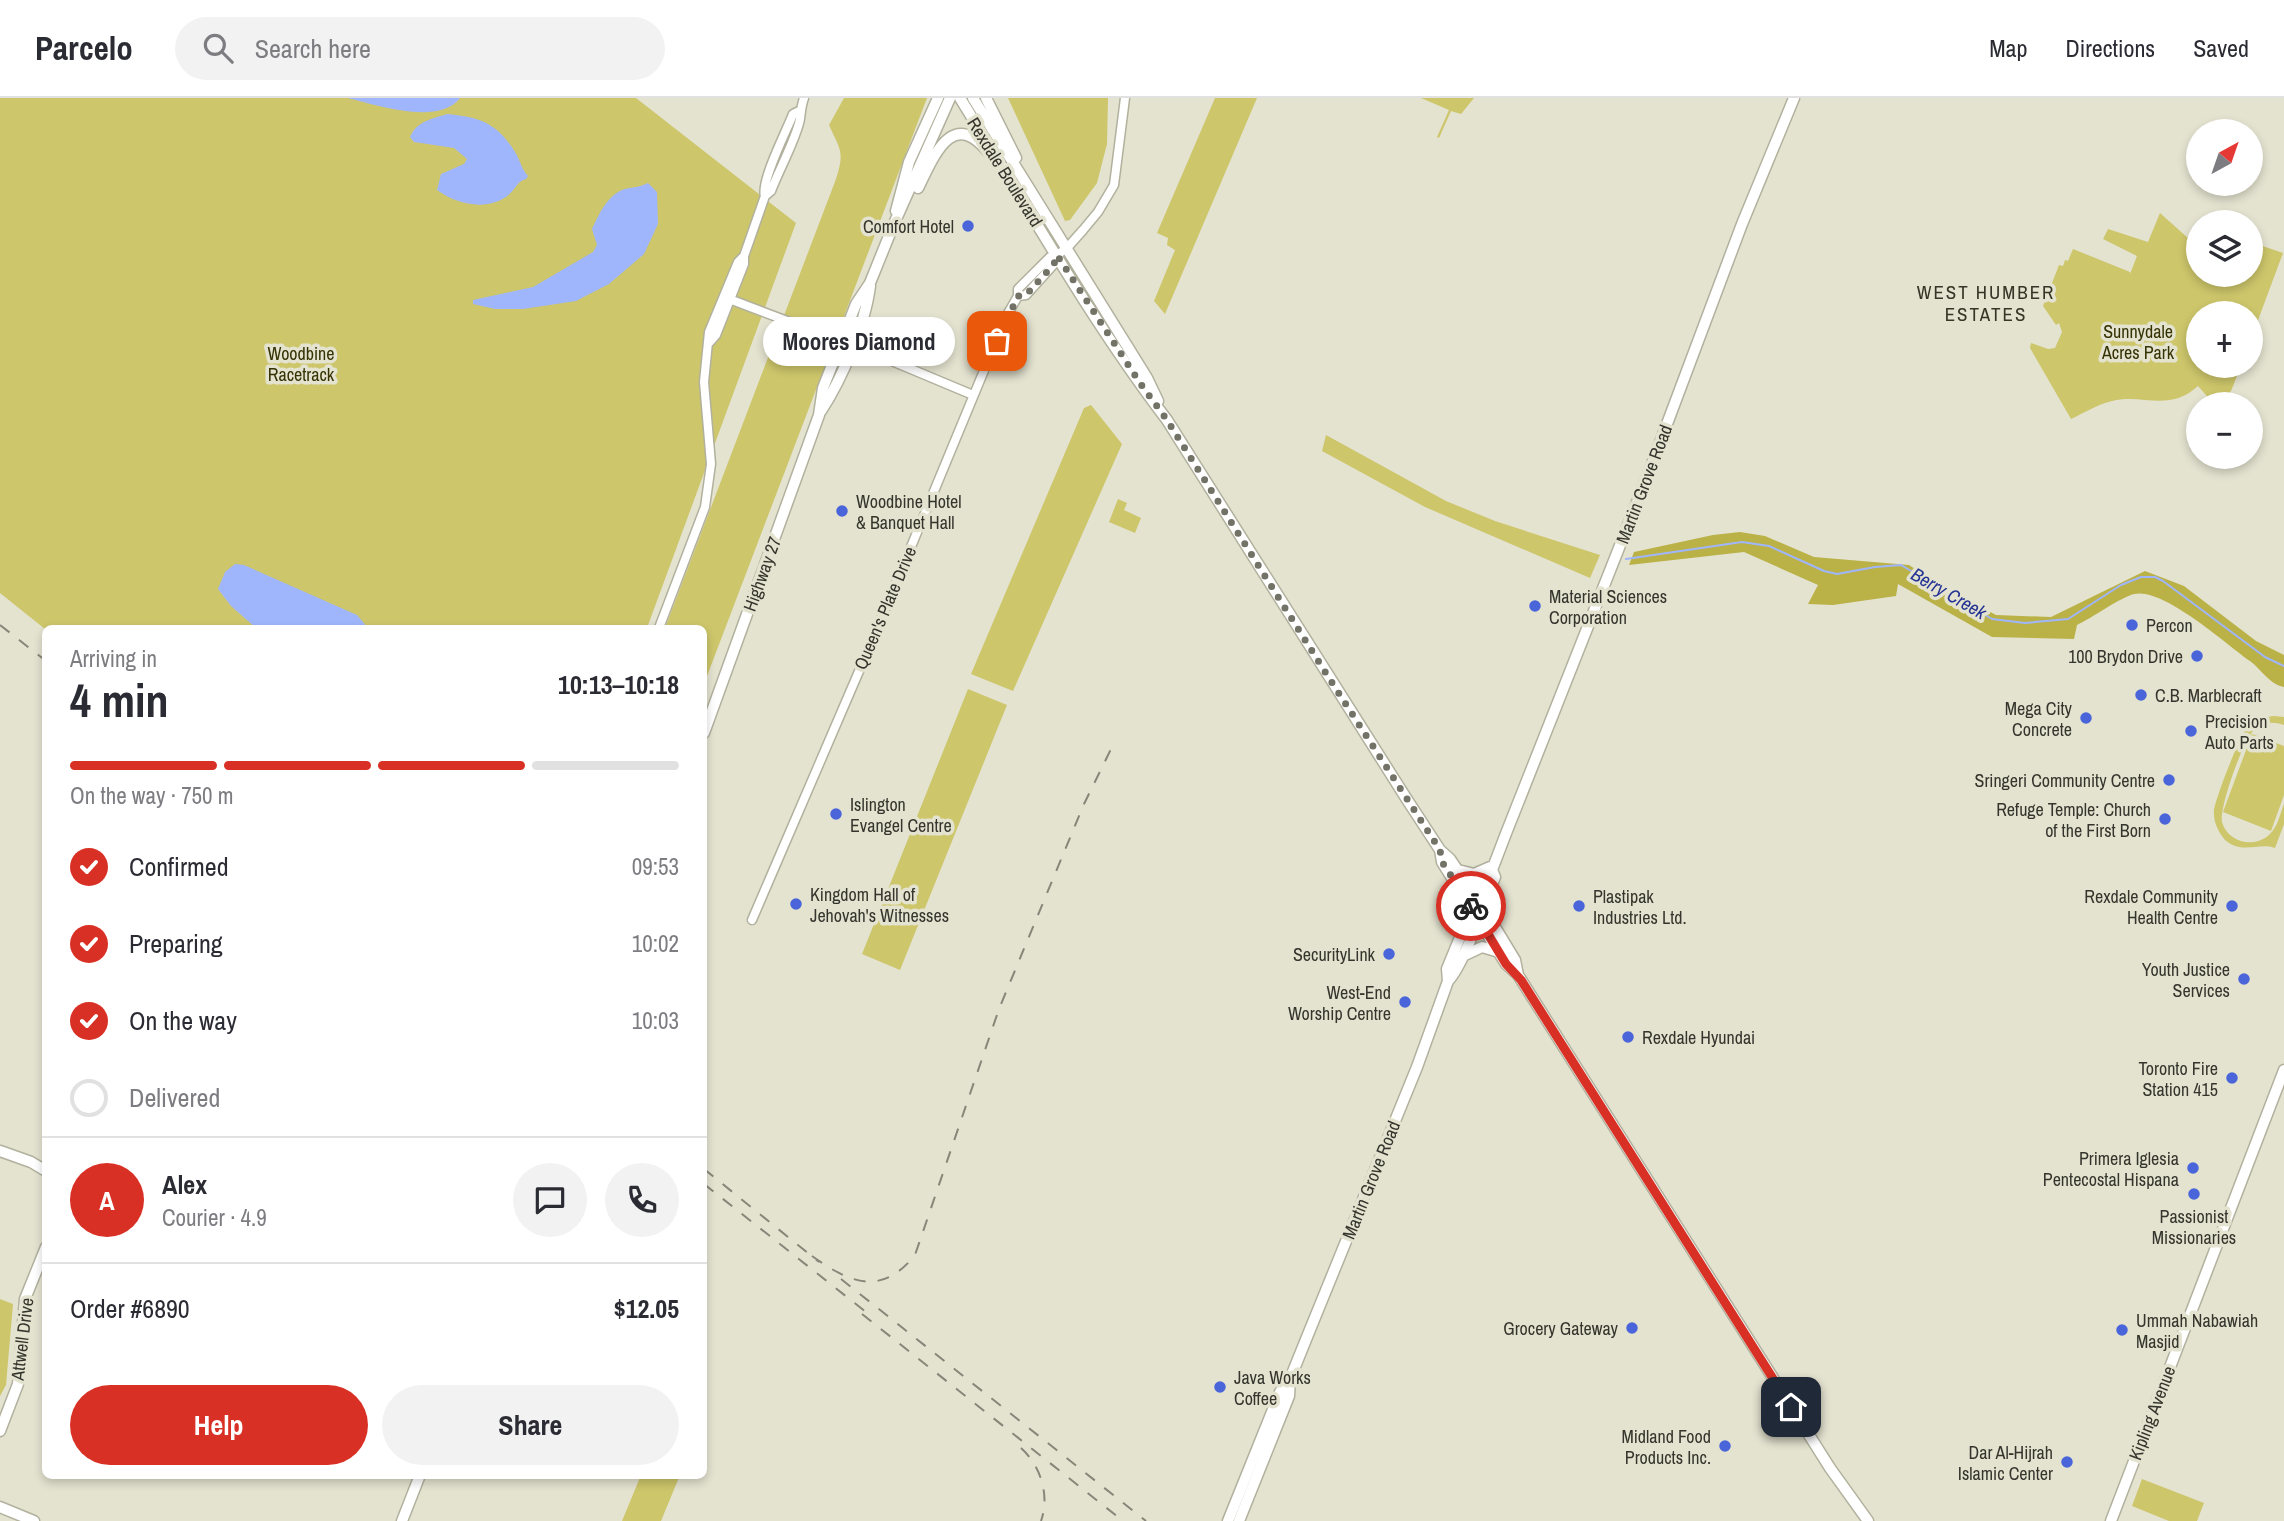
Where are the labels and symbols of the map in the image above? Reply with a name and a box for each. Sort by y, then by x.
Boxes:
street label: Rexdale Boulevard [961,112,1049,232]
north arrow [2186,119,2263,196]
place label: Comfort Hotel [863,214,954,239]
marker: Comfort Hotel [960,218,976,234]
district label: WEST HUMBER ESTATES [1917,279,2055,327]
pin [967,311,1027,371]
callout: Moores Diamond [762,316,955,366]
park label: Sunnydale Acres Park [2101,319,2175,365]
park label: Woodbine Racetrack [267,341,335,387]
street label: Martin Grove Road [1610,421,1678,547]
place label: Woodbine Hotel & Banquet Hall [856,489,962,535]
marker: Woodbine Hotel & Banquet Hall [834,503,850,519]
street label: Highway 27 [737,533,787,615]
street label: Queen's Plate Drive [848,543,922,673]
water label: Berry Creek [1907,561,1993,626]
place label: Material Sciences Corporation [1549,584,1667,630]
marker: Material Sciences Corporation [1527,598,1543,614]
place label: Percon [2146,613,2193,638]
marker: Percon [2124,617,2140,633]
place label: 100 Brydon Drive [2068,644,2183,669]
marker: 100 Brydon Drive [2189,648,2205,664]
place label: C.B. Marblecraft [2155,683,2262,708]
marker: C.B. Marblecraft [2133,687,2149,703]
place label: Mega City Concrete [2005,696,2073,742]
place label: Precision Auto Parts [2204,709,2274,755]
marker: Mega City Concrete [2078,710,2094,726]
marker: Precision Auto Parts [2183,723,2199,739]
place label: Sringeri Community Centre [1975,768,2155,793]
marker: Sringeri Community Centre [2161,772,2177,788]
place label: Islington Evangel Centre [850,792,952,838]
place label: Refuge Temple: Church of the First Born [1996,797,2151,843]
marker: Islington Evangel Centre [828,806,844,822]
marker: Refuge Temple: Church of the First Born [2157,811,2173,827]
courier [1436,871,1506,941]
place label: Kingdom Hall of Jehovah's Witnesses [810,882,949,928]
place label: Plastipak Industries Ltd. [1593,884,1687,930]
place label: Rexdale Community Health Centre [2084,884,2219,930]
marker: Kingdom Hall of Jehovah's Witnesses [788,896,804,912]
marker: Plastipak Industries Ltd. [1571,898,1587,914]
marker: Rexdale Community Health Centre [2224,898,2240,914]
place label: SecurityLink [1293,942,1376,967]
marker: SecurityLink [1381,946,1397,962]
place label: Youth Justice Services [2142,957,2230,1003]
marker: Youth Justice Services [2236,971,2252,987]
place label: West-End Worship Centre [1288,980,1391,1026]
marker: West-End Worship Centre [1397,994,1413,1010]
place label: Rexdale Hyundai [1642,1025,1755,1050]
marker: Rexdale Hyundai [1620,1029,1636,1045]
place label: Toronto Fire Station 415 [2138,1056,2218,1102]
marker: Toronto Fire Station 415 [2224,1070,2240,1086]
street label: Martin Grove Road [1336,1117,1406,1243]
place label: Primera Iglesia Pentecostal Hispana [2043,1146,2179,1192]
marker: Primera Iglesia Pentecostal Hispana [2185,1160,2201,1176]
marker: Passionist Missionaries [2186,1186,2202,1202]
place label: Passionist Missionaries [2152,1204,2236,1250]
street label: Attwell Drive [4,1296,39,1383]
place label: Ummah Nabawiah Masjid [2136,1308,2258,1354]
place label: Grocery Gateway [1503,1316,1619,1341]
marker: Grocery Gateway [1624,1320,1640,1336]
marker: Ummah Nabawiah Masjid [2114,1322,2130,1338]
street label: Kipling Avenue [2123,1362,2181,1464]
place label: Java Works Coffee [1234,1365,1311,1411]
pin [1761,1377,1821,1437]
marker: Java Works Coffee [1212,1379,1228,1395]
place label: Midland Food Products Inc. [1621,1424,1711,1470]
marker: Midland Food Products Inc. [1717,1438,1733,1454]
place label: Dar Al-Hijrah Islamic Center [1958,1440,2053,1486]
marker: Dar Al-Hijrah Islamic Center [2059,1454,2075,1470]

